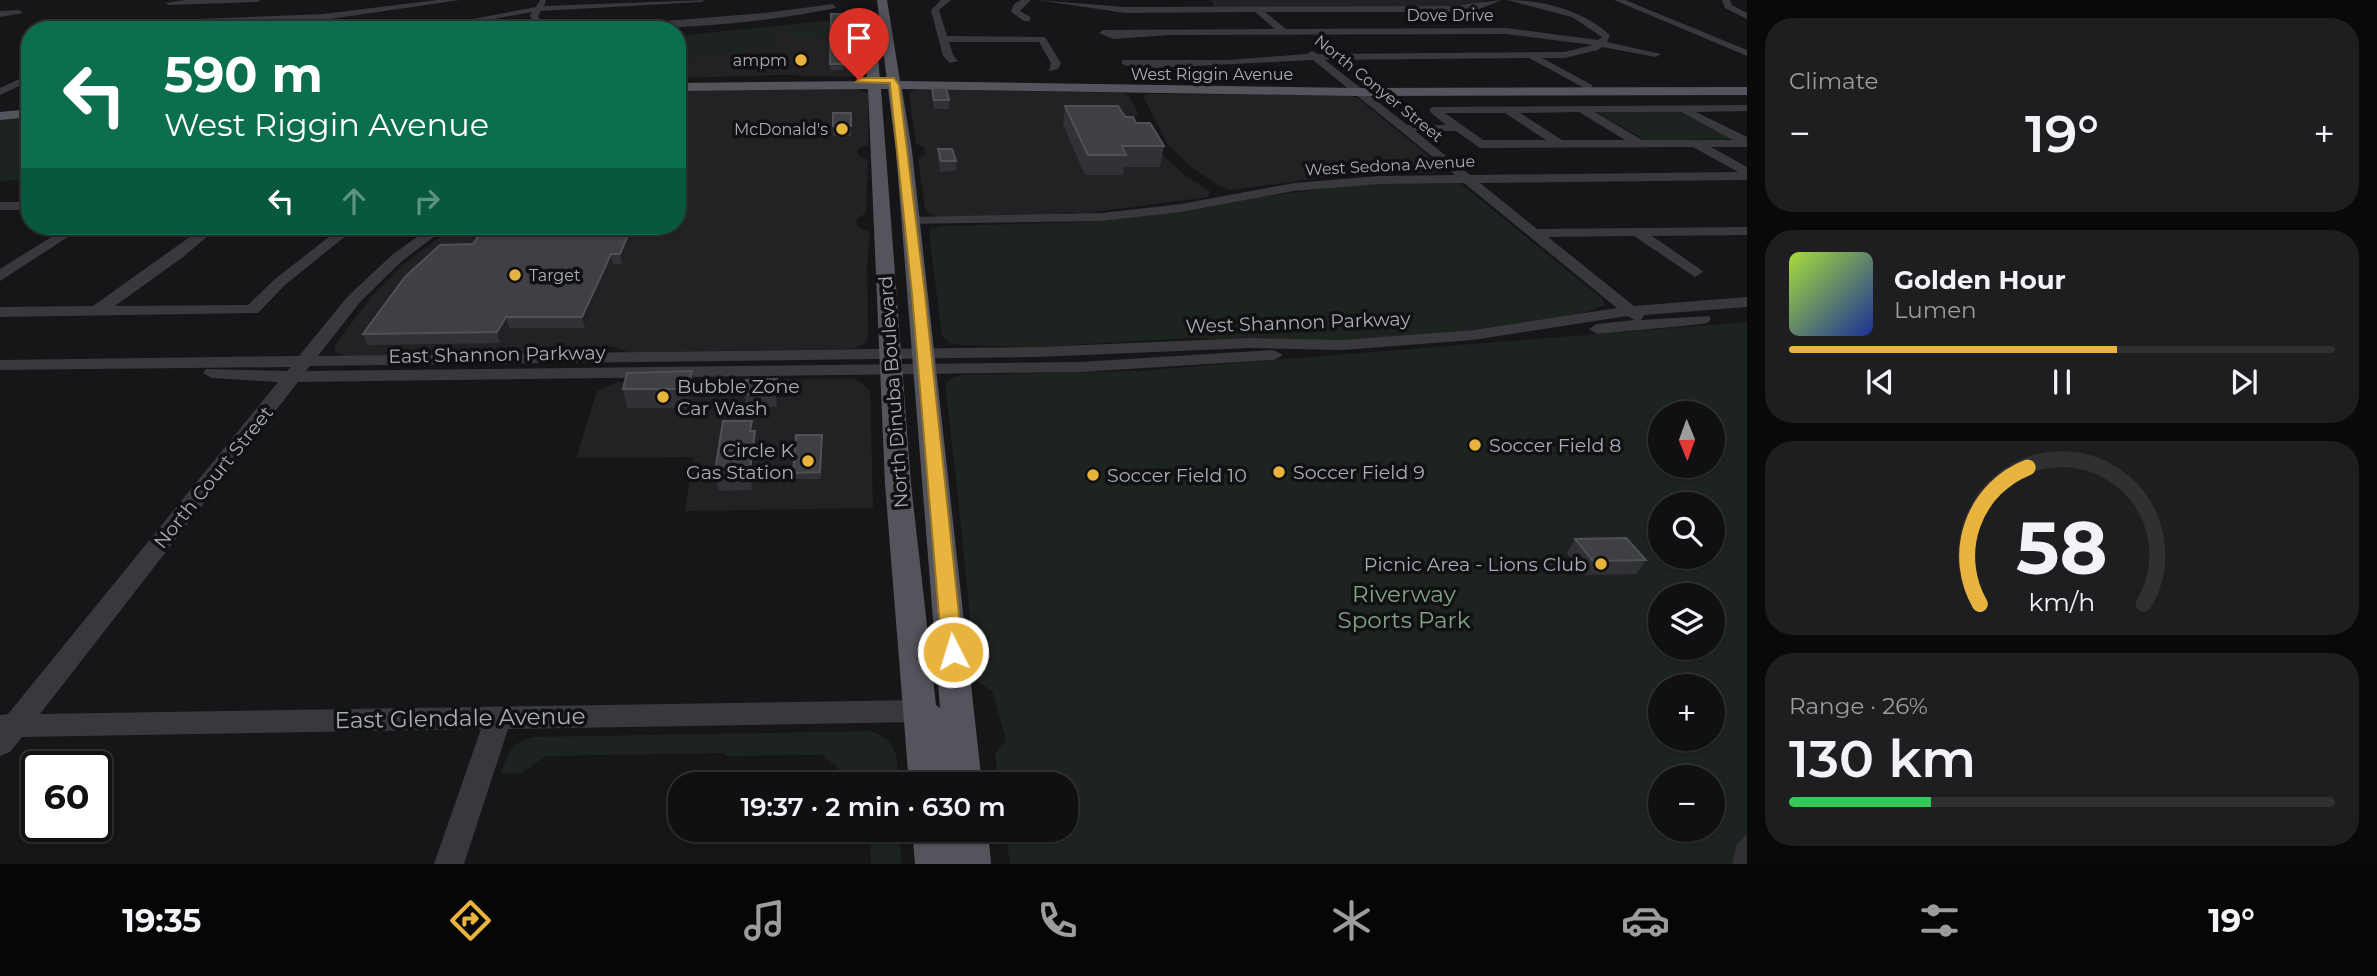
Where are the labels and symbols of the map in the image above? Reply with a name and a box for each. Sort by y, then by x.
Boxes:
street label: Dove Drive [1406,6,1494,25]
pin [829,8,889,80]
street label: North Conyer Street [1311,31,1447,146]
place label: ampm [733,51,787,70]
marker: ampm [793,52,809,68]
street label: West Riggin Avenue [1131,65,1293,84]
place label: McDonald's [734,120,828,139]
marker: McDonald's [834,121,850,137]
street label: West Sedona Avenue [1305,152,1476,179]
place label: Target [529,266,581,285]
marker: Target [507,267,523,283]
street label: North Dinuba Boulevard [874,275,913,509]
street label: West Shannon Parkway [1185,307,1412,338]
street label: East Shannon Parkway [388,341,607,368]
place label: Bubble Zone Car Wash [677,375,800,420]
marker: Bubble Zone Car Wash [655,389,671,405]
street label: North Court Street [149,401,278,553]
north arrow [1648,401,1726,478]
place label: Soccer Field 8 [1489,434,1621,457]
marker: Soccer Field 8 [1467,437,1483,453]
place label: Circle K Gas Station [686,439,794,484]
marker: Circle K Gas Station [800,453,816,469]
place label: Soccer Field 9 [1293,461,1425,484]
place label: Soccer Field 10 [1107,464,1247,487]
marker: Soccer Field 9 [1271,464,1287,480]
marker: Soccer Field 10 [1085,467,1101,483]
place label: Picnic Area - Lions Club [1364,553,1587,576]
marker: Picnic Area - Lions Club [1593,556,1609,572]
park label: Riverway Sports Park [1338,580,1471,634]
position arrow [916,615,990,689]
street label: East Glendale Avenue [334,702,586,734]
speed limit sign: 60 [21,751,112,842]

